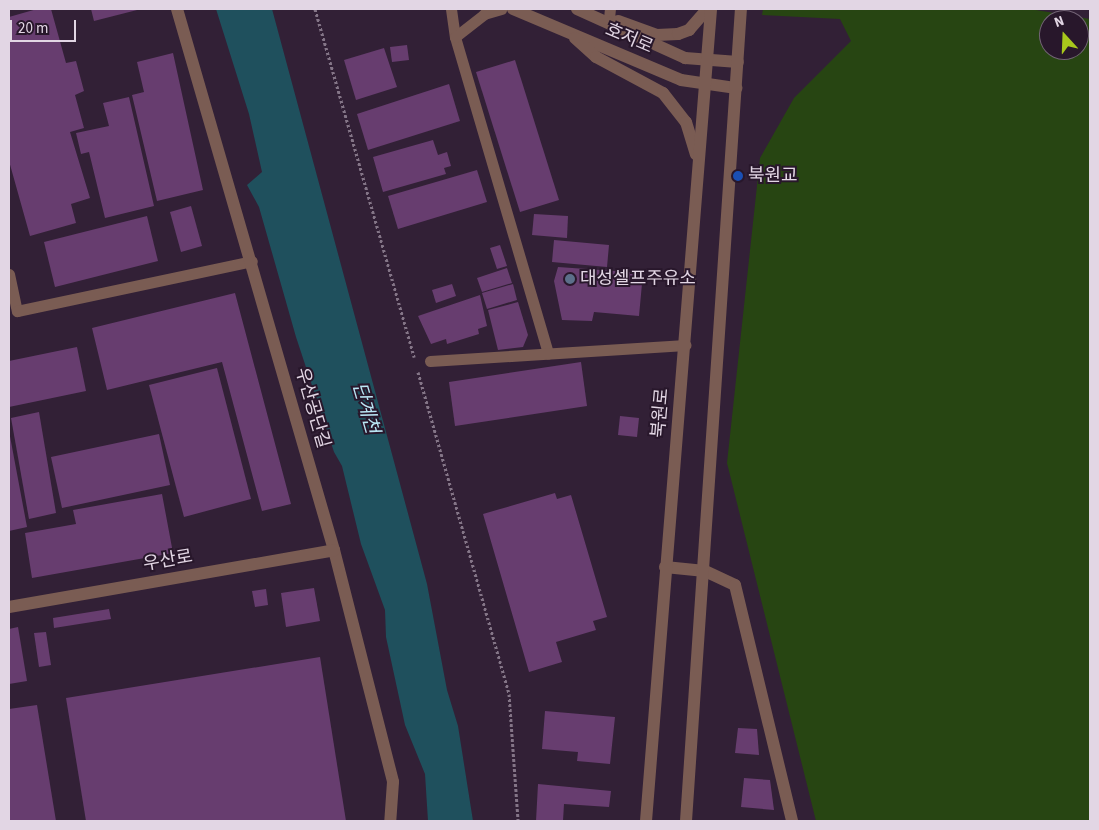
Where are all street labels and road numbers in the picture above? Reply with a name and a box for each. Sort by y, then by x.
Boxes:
street label: 호저로 [602,19,656,59]
street label: 우산공단길 [290,365,334,451]
street label: 북원로 [648,387,674,439]
street label: 우산로 [142,546,194,576]

